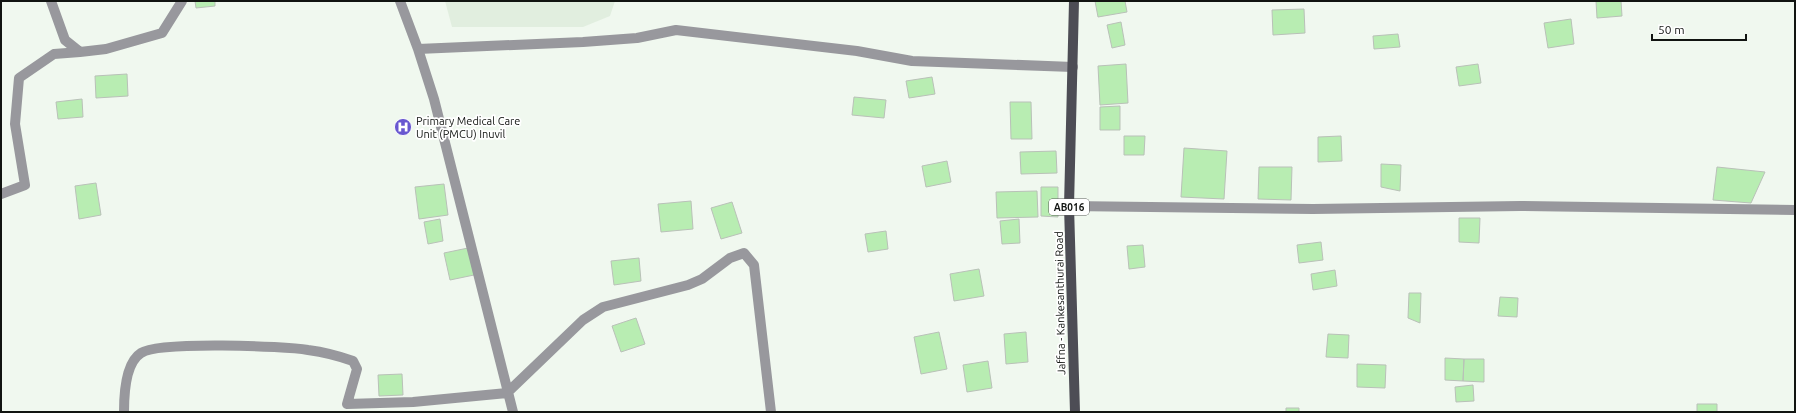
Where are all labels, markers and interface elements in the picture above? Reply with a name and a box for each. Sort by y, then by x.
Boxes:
scale bar [1652,16,1746,42]
text: 50 m [1658,23,1685,36]
place label: Primary Medical Care Unit (PMCU) Inuvil [416,115,520,141]
hospital icon: Primary Medical Care Unit (PMCU) Inuvil [393,117,413,137]
road number: AB016 [1049,199,1089,215]
street label: Jaffna - Kankesanthurai Road [1053,231,1067,375]

